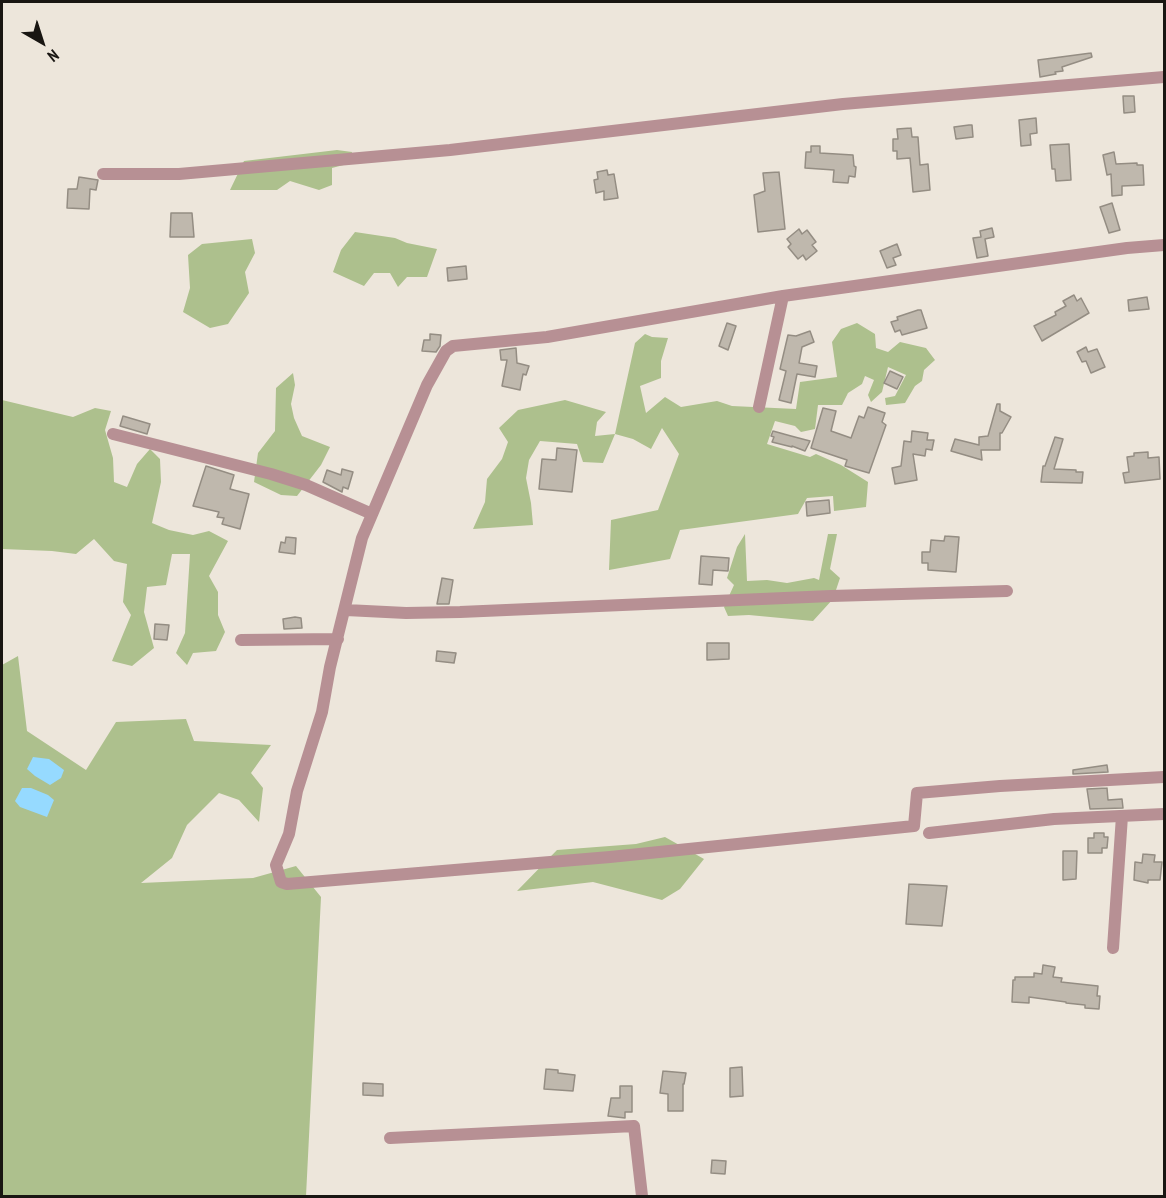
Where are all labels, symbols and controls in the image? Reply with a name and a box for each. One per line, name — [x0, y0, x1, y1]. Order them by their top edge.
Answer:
north arrow — [12, 12, 72, 72]
text: N — [44, 45, 63, 66]

